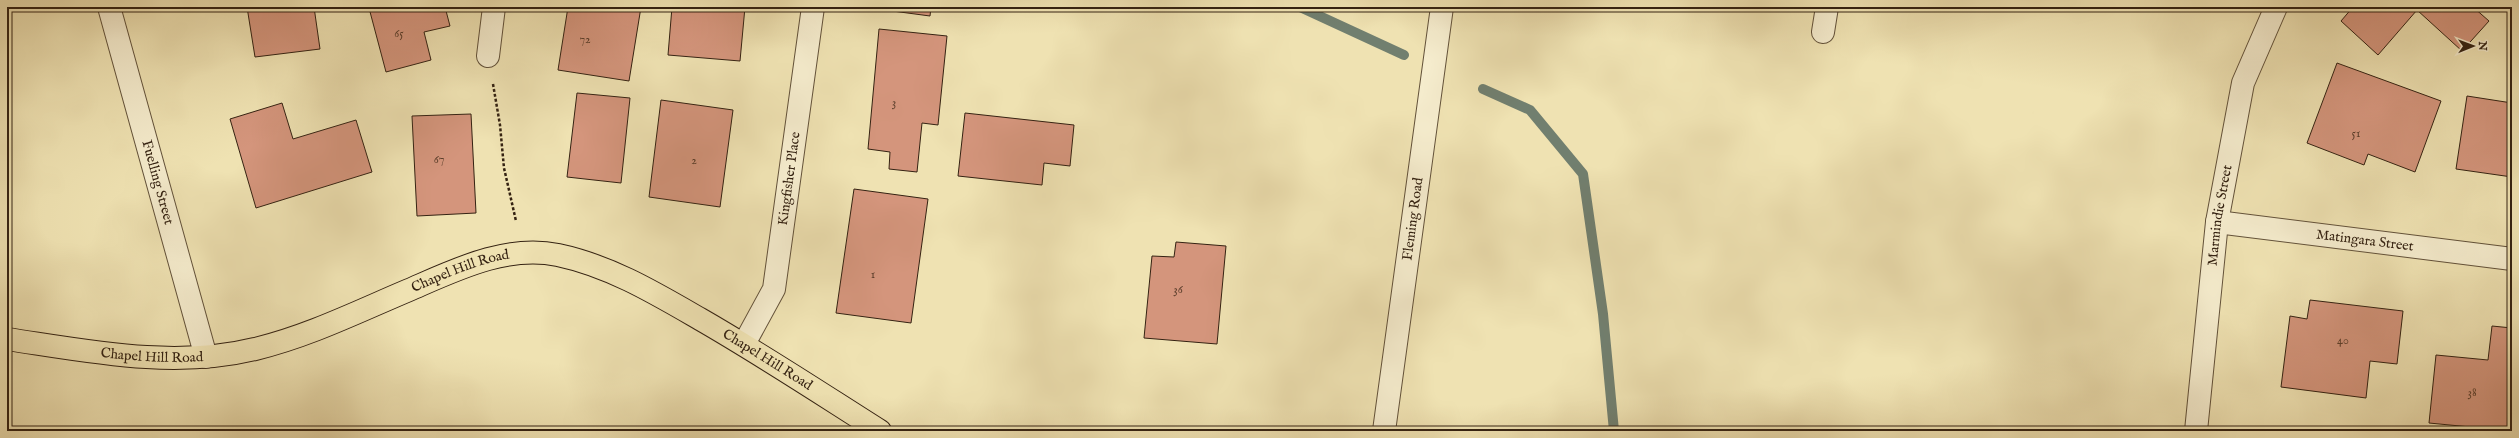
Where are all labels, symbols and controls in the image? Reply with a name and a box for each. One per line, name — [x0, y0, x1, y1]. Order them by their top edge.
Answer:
house number: 65 — [394, 26, 404, 41]
north arrow — [2453, 26, 2493, 66]
house number: 72 — [579, 32, 591, 47]
text: N — [2475, 40, 2489, 51]
house number: 3 — [892, 95, 896, 110]
house number: 51 — [2352, 126, 2360, 141]
street label: Kingfisher Place — [774, 130, 805, 227]
street label: Fuelling Street — [137, 138, 178, 227]
house number: 67 — [434, 152, 444, 167]
house number: 2 — [691, 153, 697, 168]
street label: Marmindie Street — [2204, 163, 2237, 267]
street label: Fleming Road — [1398, 176, 1428, 262]
street label: Matingara Street — [2315, 226, 2415, 256]
street label: Chapel Hill Road — [409, 245, 511, 297]
house number: 1 — [871, 267, 875, 282]
house number: 36 — [1173, 282, 1184, 297]
street label: Chapel Hill Road — [719, 325, 816, 395]
house number: 40 — [2337, 333, 2349, 348]
street label: Chapel Hill Road — [100, 344, 204, 367]
house number: 38 — [2467, 385, 2477, 400]

